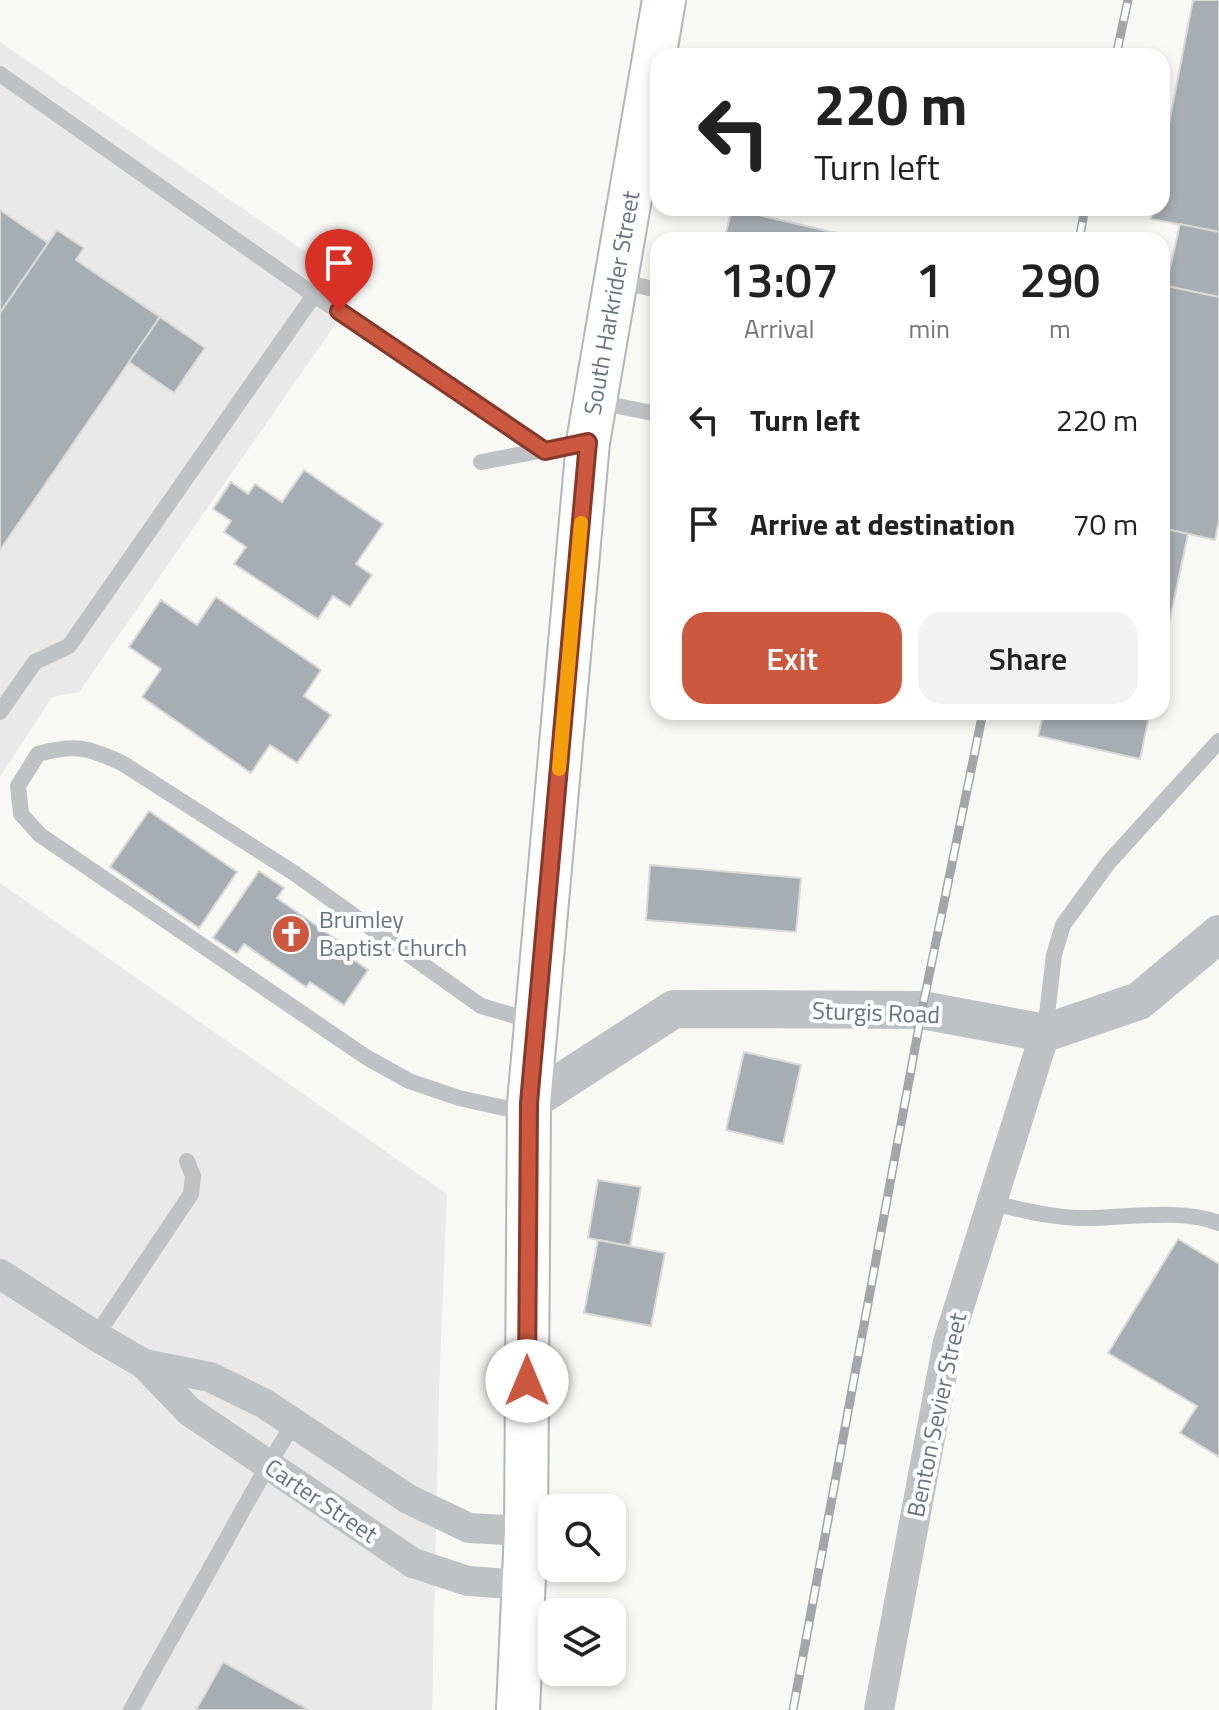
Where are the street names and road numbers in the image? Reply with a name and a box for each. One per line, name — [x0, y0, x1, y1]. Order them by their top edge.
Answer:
street label: South Harkrider Street — [574, 187, 649, 418]
street label: Sturgis Road — [811, 992, 941, 1032]
street label: Benton Sevier Street — [897, 1309, 975, 1520]
street label: Carter Street — [258, 1449, 386, 1552]

